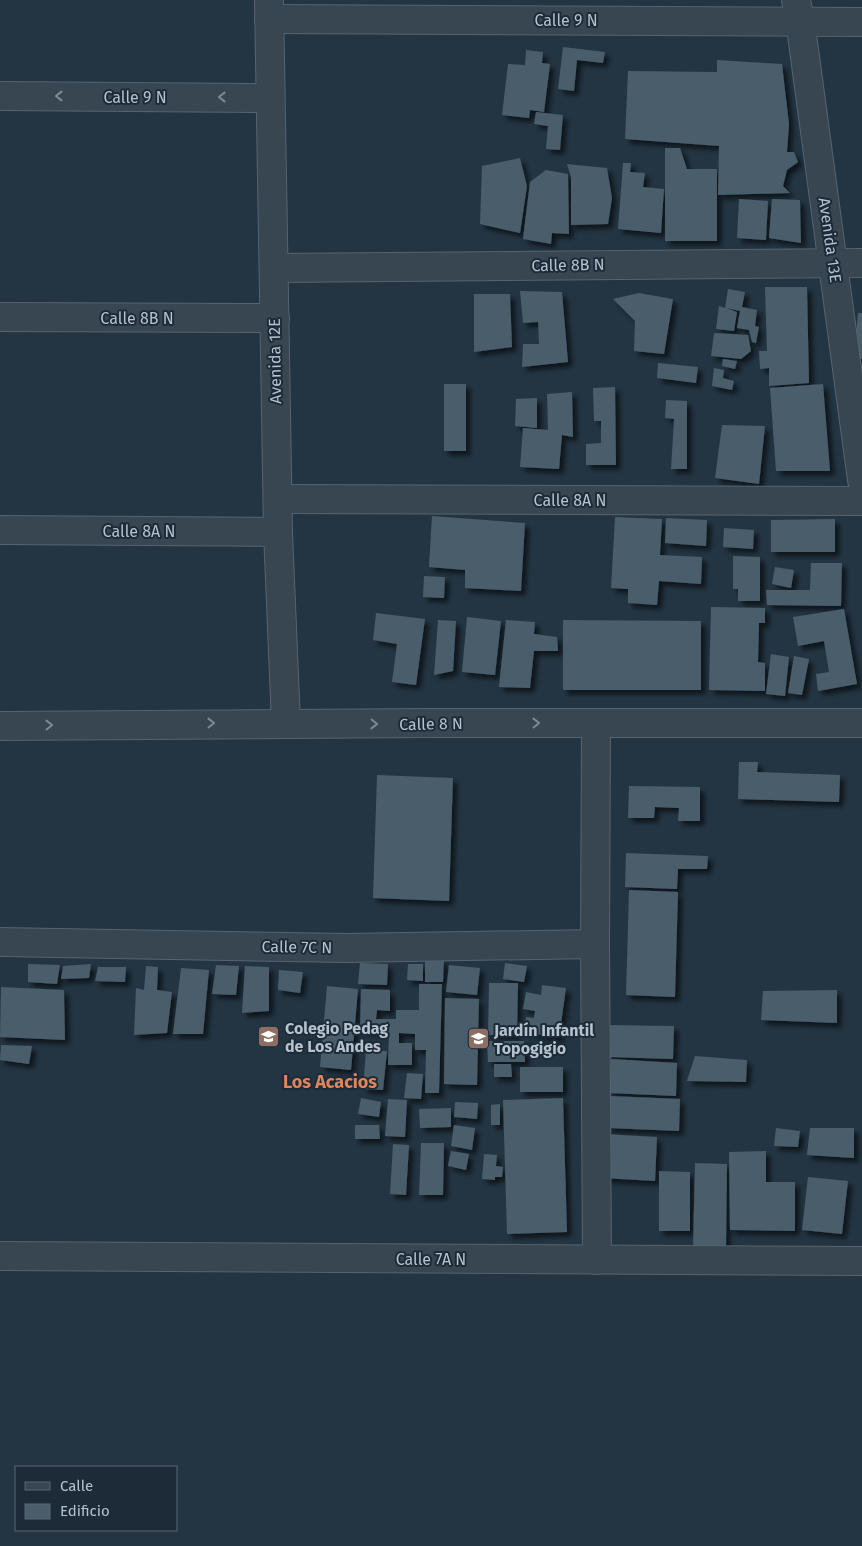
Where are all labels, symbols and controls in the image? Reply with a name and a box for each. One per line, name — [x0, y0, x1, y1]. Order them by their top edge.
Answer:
street label: Calle 9 N — [534, 11, 598, 30]
street label: Calle 9 N — [103, 88, 167, 107]
one-way arrow — [55, 91, 62, 101]
one-way arrow — [217, 92, 225, 102]
street label: Avenida 13E — [815, 196, 845, 284]
street label: Calle 8B N — [531, 255, 605, 275]
street label: Calle 8B N — [100, 309, 174, 328]
street label: Avenida 12E — [265, 318, 285, 404]
street label: Calle 8A N — [534, 491, 606, 510]
street label: Calle 8A N — [103, 522, 175, 541]
street label: Calle 8 N — [399, 714, 463, 734]
one-way arrow — [207, 718, 215, 729]
one-way arrow — [532, 718, 540, 728]
one-way arrow — [370, 719, 378, 729]
one-way arrow — [45, 720, 53, 730]
street label: Calle 7C N — [261, 937, 333, 957]
place label: Colegio Pedag de Los Andes — [285, 1019, 388, 1056]
place label: Jardín Infantil Topogigio — [493, 1021, 594, 1058]
school or university icon: Colegio Pedag de Los Andes — [257, 1025, 281, 1049]
school or university icon: Jardín Infantil Topogigio — [466, 1027, 490, 1051]
district label: Los Acacios — [283, 1071, 377, 1093]
street label: Calle 7A N — [396, 1250, 466, 1269]
legend — [15, 1466, 178, 1531]
text: Calle — [60, 1477, 93, 1495]
text: Edificio — [60, 1502, 110, 1520]

